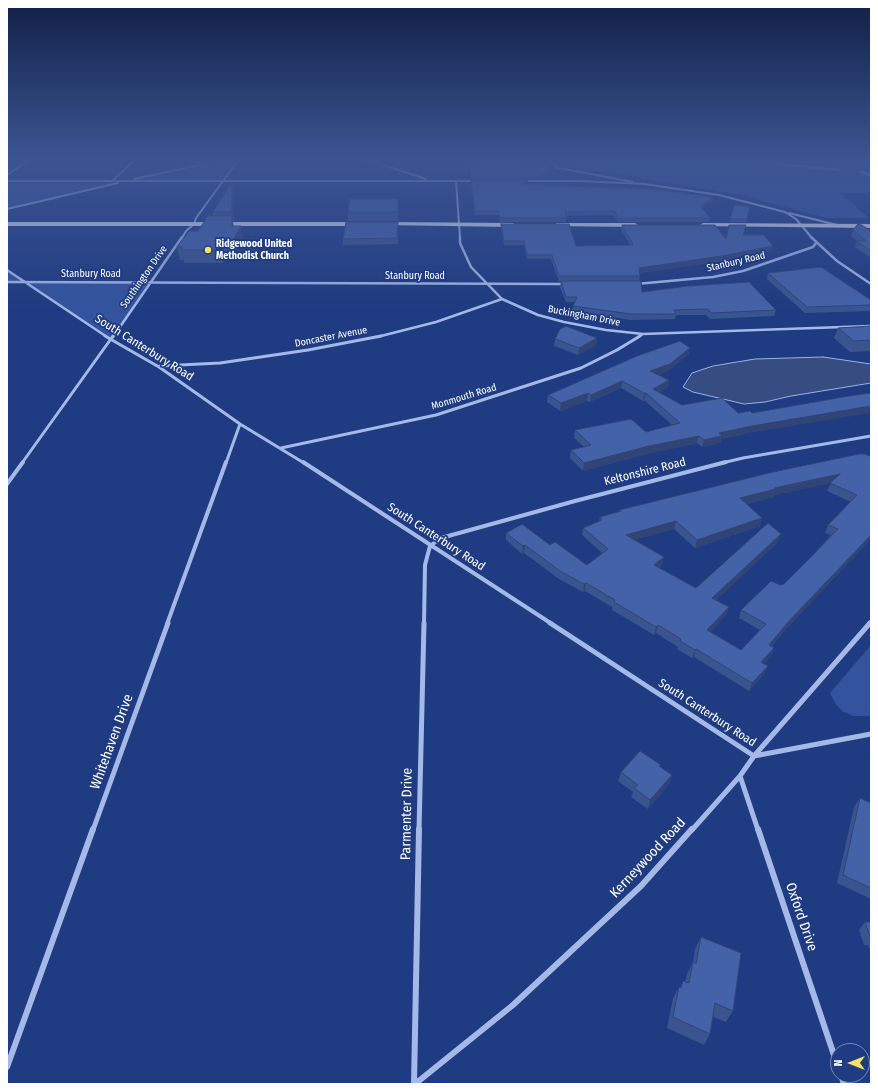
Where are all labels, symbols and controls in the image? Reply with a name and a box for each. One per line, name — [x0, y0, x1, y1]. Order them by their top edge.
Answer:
place label: Ridgewood United Methodist Church — [216, 238, 292, 262]
street label: Southington Drive — [118, 243, 170, 311]
marker: Ridgewood United Methodist Church — [203, 245, 213, 255]
street label: Stanbury Road — [705, 249, 767, 275]
street label: Stanbury Road — [61, 268, 121, 280]
street label: Stanbury Road — [385, 270, 445, 282]
street label: Buckingham Drive — [547, 303, 621, 329]
street label: South Canterbury Road — [92, 312, 196, 384]
street label: Doncaster Avenue — [294, 324, 368, 350]
street label: Monmouth Road — [430, 381, 498, 413]
street label: Keltonshire Road — [603, 455, 687, 489]
street label: South Canterbury Road — [384, 500, 488, 574]
street label: South Canterbury Road — [655, 676, 759, 750]
street label: Whitehaven Drive — [87, 692, 137, 792]
street label: Parmenter Drive — [398, 768, 416, 860]
street label: Kerneywood Road — [607, 815, 689, 901]
street label: Oxford Drive — [781, 881, 821, 953]
north arrow — [830, 1043, 870, 1083]
text: N — [832, 1060, 845, 1066]

